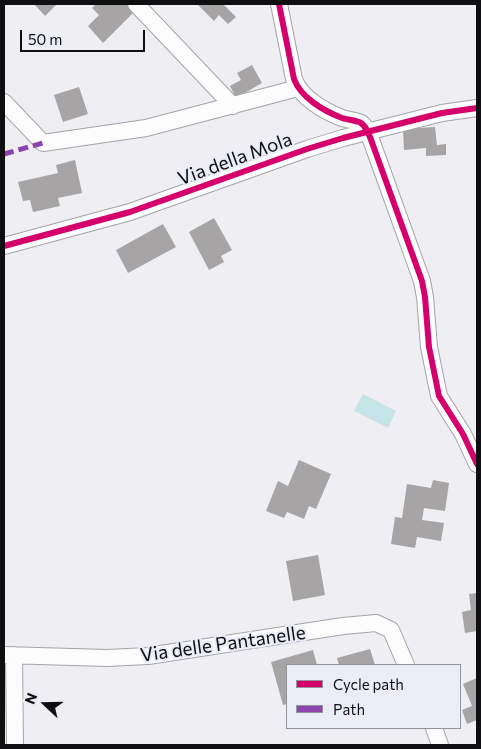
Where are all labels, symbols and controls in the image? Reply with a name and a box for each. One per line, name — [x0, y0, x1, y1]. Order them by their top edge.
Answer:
scale bar — [22, 20, 148, 52]
text: 50 m — [28, 30, 62, 48]
street label: Via della Mola — [175, 128, 295, 190]
street label: Via delle Pantanelle — [139, 621, 307, 667]
legend — [286, 664, 461, 729]
text: Cycle path — [333, 675, 404, 693]
north arrow — [20, 679, 70, 729]
text: N — [21, 690, 40, 706]
text: Path — [333, 700, 365, 718]

